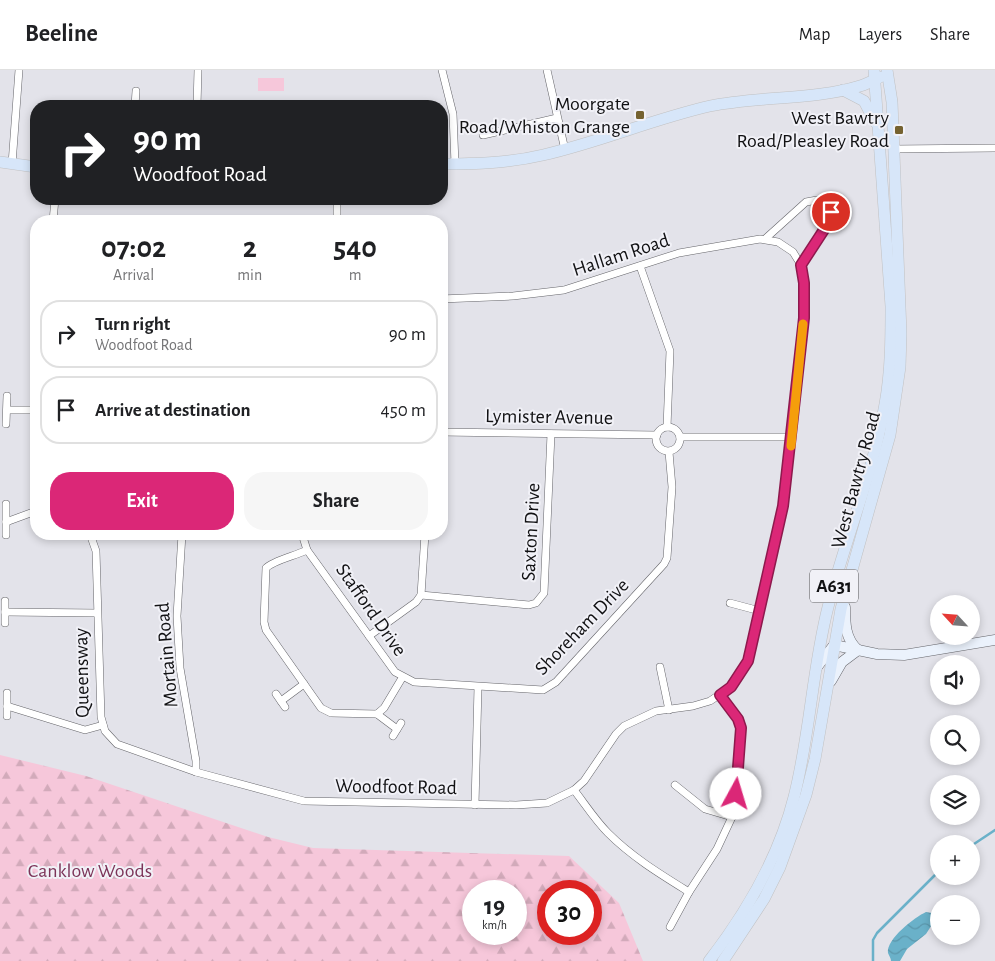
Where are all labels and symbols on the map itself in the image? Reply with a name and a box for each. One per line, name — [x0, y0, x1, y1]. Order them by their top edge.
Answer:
place label: Moorgate Road/Whiston Grange — [459, 94, 630, 137]
place label: West Bawtry Road/Pleasley Road — [737, 108, 889, 151]
marker: Moorgate Road/Whiston Grange — [634, 109, 646, 121]
marker: West Bawtry Road/Pleasley Road — [893, 124, 905, 136]
pin — [810, 191, 852, 233]
street label: Hallam Road — [570, 230, 672, 280]
street label: Lymister Avenue — [485, 406, 613, 428]
street label: West Bawtry Road — [828, 409, 884, 551]
street label: Saxton Drive — [518, 483, 544, 581]
street label: Stafford Drive — [332, 560, 410, 660]
road number: A631 — [810, 570, 858, 602]
street label: Shoreham Drive — [531, 575, 633, 679]
north arrow — [930, 595, 980, 645]
street label: Mortain Road — [152, 602, 182, 708]
street label: Queensway — [71, 627, 93, 718]
position arrow — [709, 767, 761, 819]
street label: Woodfoot Road — [335, 776, 457, 798]
park label: Canklow Woods — [28, 861, 152, 881]
speed limit sign: 30 — [537, 880, 602, 945]

